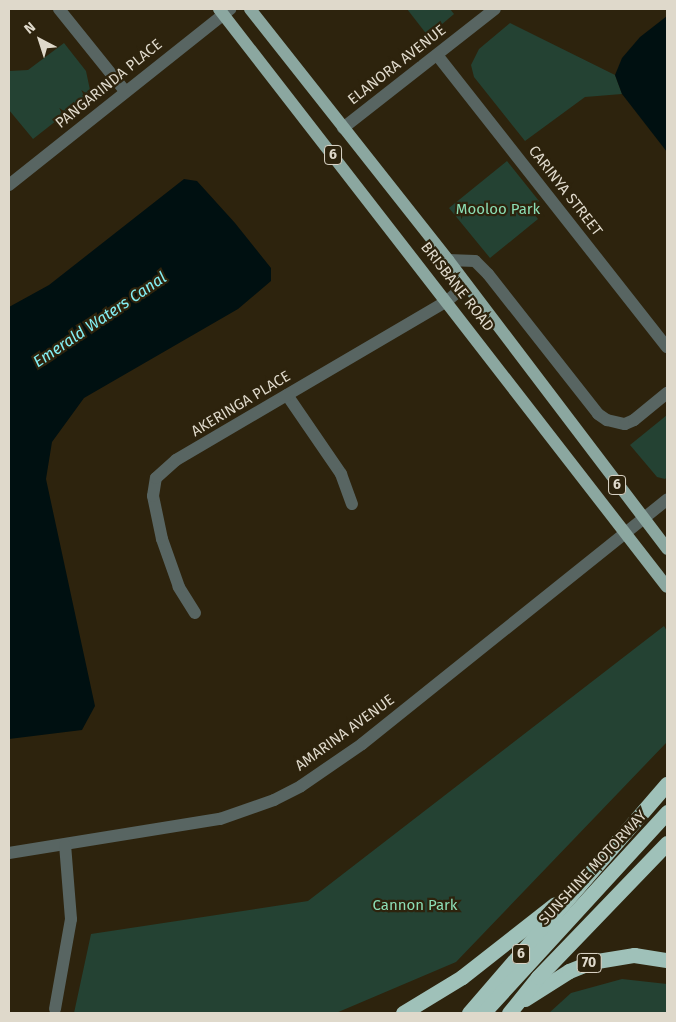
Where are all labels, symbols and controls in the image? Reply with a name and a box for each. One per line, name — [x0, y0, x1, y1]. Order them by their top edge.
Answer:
north arrow — [15, 15, 65, 65]
text: N — [21, 19, 39, 38]
street label: ELANORA AVENUE — [344, 21, 450, 109]
street label: PANGARINDA PLACE — [52, 36, 166, 132]
street label: CARINYA STREET — [524, 142, 606, 240]
road number: 6 — [323, 144, 343, 166]
park label: Mooloo Park — [456, 201, 540, 219]
street label: BRISBANE ROAD — [417, 239, 497, 335]
water label: Emerald Waters Canal — [30, 268, 170, 372]
street label: AKERINGA PLACE — [188, 367, 294, 441]
road number: 6 — [607, 474, 627, 496]
street label: AMARINA AVENUE — [292, 691, 398, 775]
street label: SUNSHINE MOTORWAY — [535, 807, 651, 929]
park label: Cannon Park — [372, 897, 458, 915]
road number: 6 — [511, 942, 531, 966]
road number: 70 — [576, 951, 602, 974]

